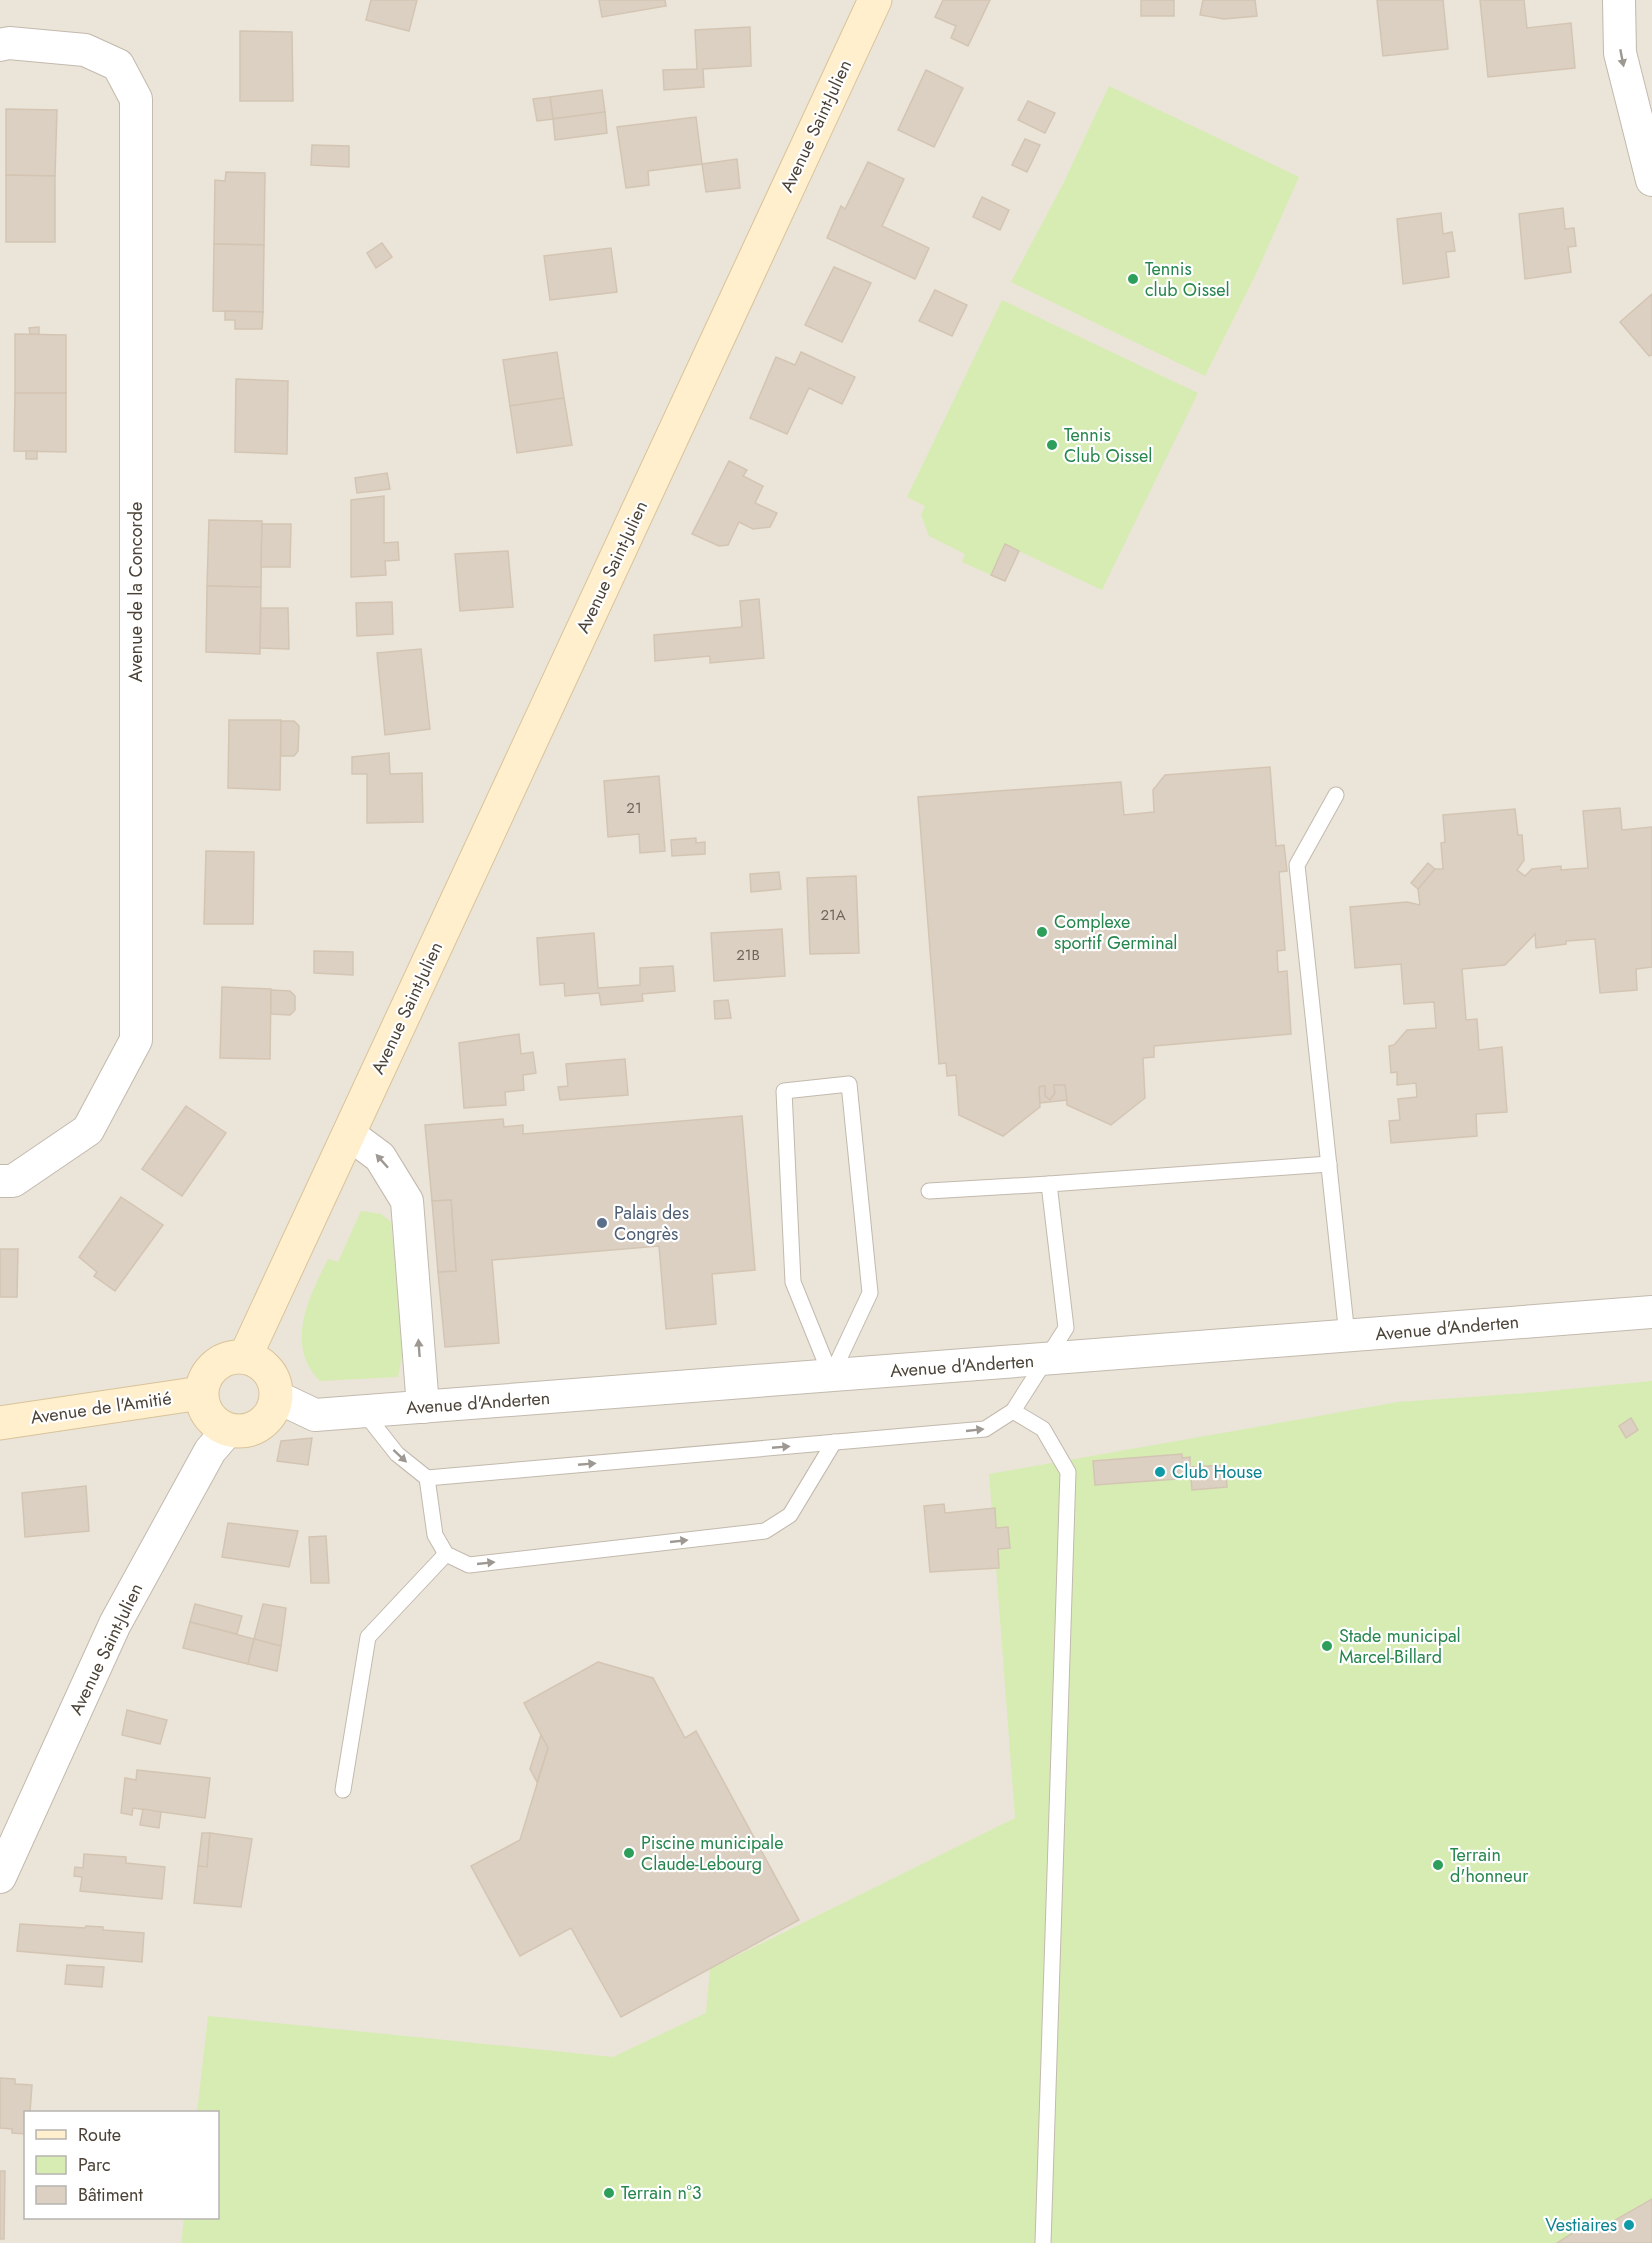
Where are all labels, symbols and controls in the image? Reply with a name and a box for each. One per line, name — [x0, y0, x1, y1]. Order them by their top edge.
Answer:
one-way arrow — [1618, 49, 1627, 68]
street label: Avenue Saint-Julien — [774, 55, 858, 197]
place label: Tennis club Oissel — [1145, 256, 1230, 303]
marker: Tennis club Oissel — [1126, 272, 1140, 286]
place label: Tennis Club Oissel — [1064, 422, 1152, 469]
marker: Tennis Club Oissel — [1045, 438, 1059, 452]
street label: Avenue Saint-Julien — [570, 496, 654, 638]
street label: Avenue de la Concorde — [123, 502, 149, 682]
house number: 21 — [626, 797, 642, 819]
house number: 21A — [820, 904, 846, 926]
place label: Complexe sportif Germinal — [1054, 909, 1177, 956]
marker: Complexe sportif Germinal — [1035, 925, 1049, 939]
street label: Avenue Saint-Julien — [365, 937, 449, 1079]
house number: 21B — [736, 944, 760, 966]
one-way arrow — [376, 1154, 389, 1169]
place label: Palais des Congrès — [614, 1200, 689, 1247]
marker: Palais des Congrès — [595, 1216, 609, 1230]
street label: Avenue d'Anderten — [1374, 1309, 1520, 1347]
one-way arrow — [414, 1339, 423, 1358]
street label: Avenue d'Anderten — [889, 1348, 1035, 1384]
street label: Avenue de l'Amitié — [29, 1385, 173, 1431]
street label: Avenue d'Anderten — [405, 1385, 551, 1421]
one-way arrow — [966, 1425, 985, 1435]
one-way arrow — [772, 1442, 791, 1452]
one-way arrow — [393, 1449, 408, 1463]
one-way arrow — [577, 1459, 596, 1469]
place label: Club House — [1172, 1459, 1262, 1485]
marker: Club House — [1153, 1465, 1167, 1479]
one-way arrow — [670, 1536, 689, 1546]
one-way arrow — [476, 1558, 495, 1568]
street label: Avenue Saint-Julien — [63, 1579, 149, 1719]
place label: Stade municipal Marcel-Billard — [1339, 1623, 1461, 1670]
marker: Stade municipal Marcel-Billard — [1320, 1639, 1334, 1653]
place label: Piscine municipale Claude-Lebourg — [641, 1830, 783, 1877]
place label: Terrain d'honneur — [1450, 1842, 1529, 1889]
marker: Piscine municipale Claude-Lebourg — [622, 1846, 636, 1860]
marker: Terrain d'honneur — [1431, 1858, 1445, 1872]
legend — [24, 2111, 219, 2219]
text: Route — [78, 2122, 121, 2148]
text: Parc — [78, 2152, 111, 2178]
place label: Terrain n°3 — [621, 2180, 702, 2206]
text: Bâtiment — [78, 2182, 144, 2208]
marker: Terrain n°3 — [602, 2186, 616, 2200]
place label: Vestiaires — [1545, 2212, 1617, 2238]
marker: Vestiaires — [1622, 2218, 1636, 2232]

